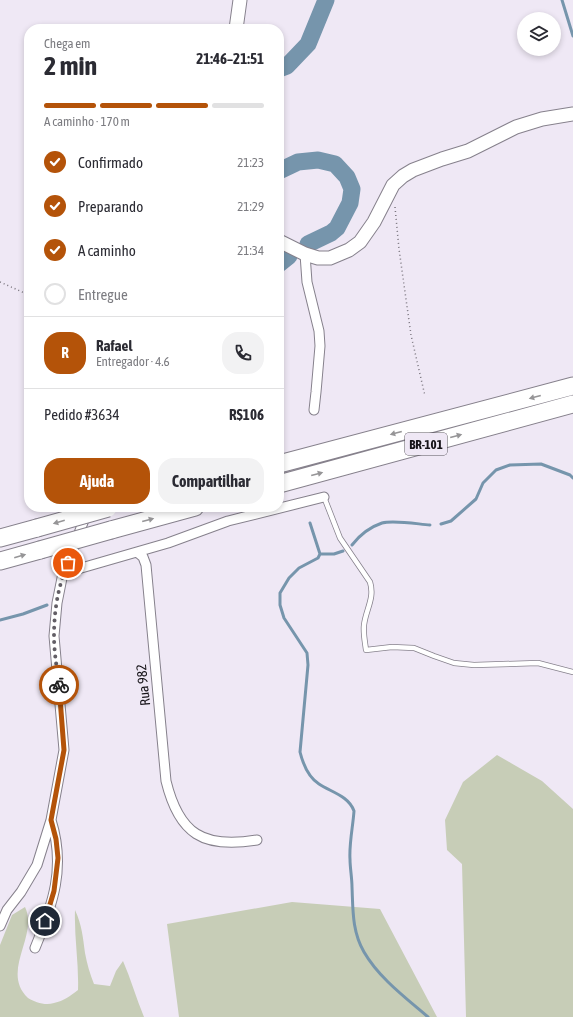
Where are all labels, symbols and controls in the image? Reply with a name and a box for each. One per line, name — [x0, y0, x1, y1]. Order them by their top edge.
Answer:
map controls — [517, 12, 561, 56]
button: layers — [517, 12, 561, 56]
text: Chega em — [44, 36, 90, 51]
text: 21:46–21:51 — [196, 50, 264, 67]
text: 2 min — [44, 51, 97, 81]
text: A caminho · 170 m — [44, 114, 130, 129]
icon: check — [44, 151, 66, 173]
text: Confirmado — [78, 154, 143, 171]
text: 21:23 — [237, 155, 264, 170]
icon: check — [44, 195, 66, 217]
text: Preparando — [78, 198, 143, 215]
text: 21:29 — [237, 199, 264, 214]
icon: check — [44, 239, 66, 261]
text: A caminho — [78, 242, 136, 259]
text: 21:34 — [237, 243, 264, 258]
text: Entregue — [78, 286, 128, 303]
button: phone — [222, 332, 264, 374]
text: Rafael — [96, 337, 132, 354]
text: R — [61, 344, 69, 361]
text: Entregador · 4.6 — [96, 354, 170, 369]
one-way arrow — [529, 394, 542, 400]
text: Pedido #3634 — [44, 406, 120, 423]
text: R$106 — [229, 406, 264, 423]
one-way arrow — [390, 431, 402, 437]
road number: BR-101 — [405, 433, 447, 455]
one-way arrow — [450, 433, 462, 439]
button: Ajuda — [44, 458, 150, 504]
button: Compartilhar — [158, 458, 264, 504]
one-way arrow — [311, 471, 323, 477]
one-way arrow — [142, 516, 155, 522]
one-way arrow — [53, 519, 65, 525]
pin — [51, 546, 85, 580]
one-way arrow — [14, 552, 26, 558]
icon: bag — [57, 552, 79, 574]
street label: Rua 982 — [133, 663, 153, 707]
courier — [39, 665, 79, 705]
icon: bike — [48, 674, 70, 696]
pin — [28, 904, 62, 938]
icon: home — [34, 910, 56, 932]

